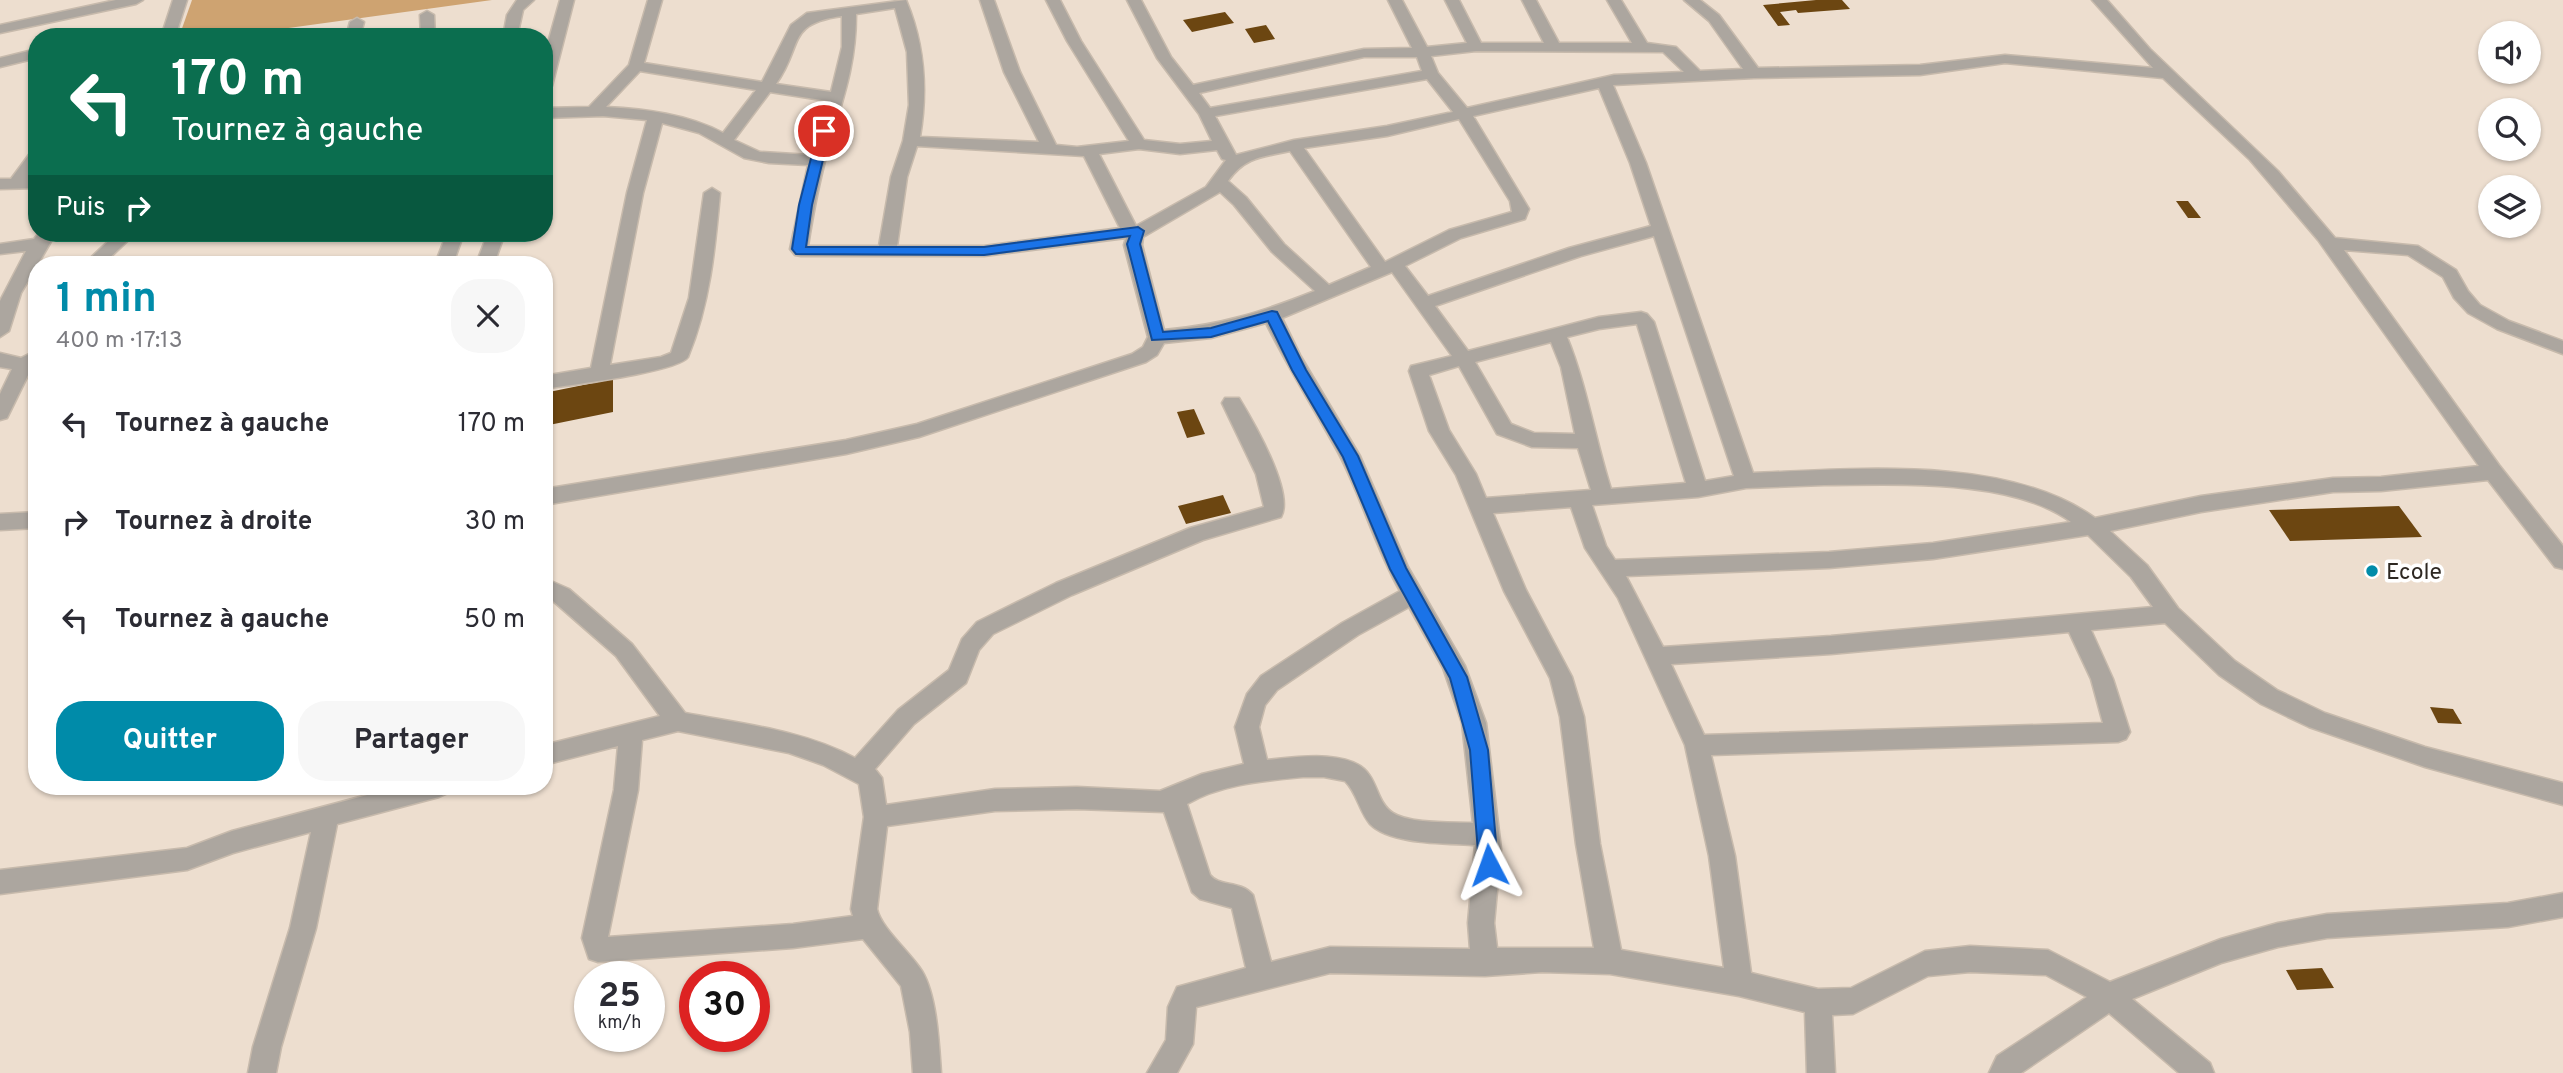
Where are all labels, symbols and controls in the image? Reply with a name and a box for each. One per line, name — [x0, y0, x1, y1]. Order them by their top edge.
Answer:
map controls — [2478, 21, 2541, 238]
button: sound — [2478, 21, 2541, 84]
text: 170 m — [171, 51, 304, 113]
icon: left — [56, 56, 147, 147]
button: search — [2478, 98, 2541, 161]
pin — [794, 101, 854, 161]
text: Tournez à gauche — [171, 112, 423, 152]
icon: arrive — [805, 112, 843, 150]
button: layers — [2478, 175, 2541, 238]
icon: right — [119, 189, 157, 227]
text: Puis — [56, 192, 105, 225]
text: 1 min — [56, 274, 157, 327]
button: close — [451, 279, 525, 353]
text: 400 m · 17:13 — [56, 327, 183, 356]
icon: left — [56, 405, 94, 443]
text: Tournez à gauche — [115, 408, 329, 441]
text: 170 m — [458, 408, 525, 441]
icon: right — [56, 503, 94, 541]
text: Tournez à droite — [115, 506, 312, 539]
text: 30 m — [465, 506, 525, 539]
place label: Ecole — [2386, 559, 2442, 588]
marker: Ecole — [2364, 563, 2380, 579]
icon: left — [56, 601, 94, 639]
text: Tournez à gauche — [115, 604, 329, 637]
text: 50 m — [464, 604, 525, 637]
button: Quitter — [56, 701, 284, 781]
button: Partager — [298, 701, 525, 781]
position arrow — [1452, 828, 1526, 902]
speed limit sign: 30 — [679, 961, 770, 1052]
text: 25 — [598, 975, 641, 1019]
text: km/h — [598, 1012, 641, 1035]

